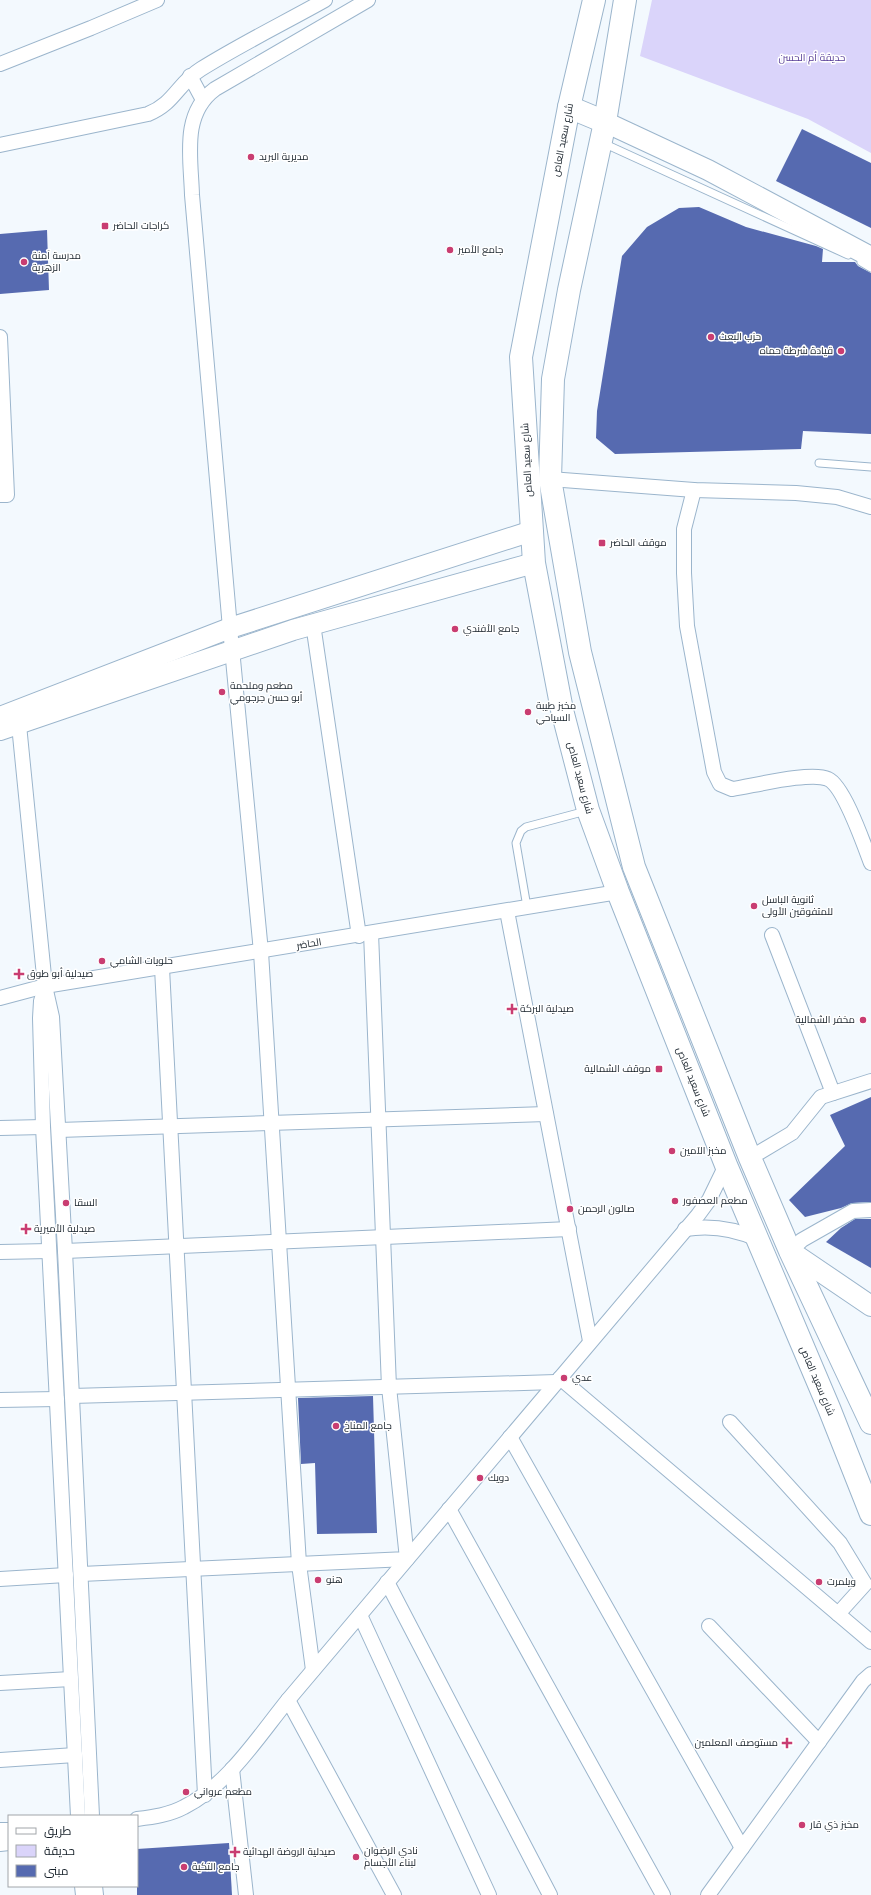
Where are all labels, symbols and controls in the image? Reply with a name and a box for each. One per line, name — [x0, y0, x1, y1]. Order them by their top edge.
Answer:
park label: حديقة أم الحسن — [779, 51, 845, 65]
street label: شارع سعيد العاص — [550, 102, 576, 178]
place label: مديرية البريد — [259, 151, 309, 163]
marker: مديرية البريد — [246, 152, 256, 162]
place label: كراجات الحاضر — [112, 220, 169, 232]
marker: كراجات الحاضر — [100, 221, 110, 231]
place label: جامع الأمير — [457, 244, 503, 256]
marker: جامع الأمير — [445, 245, 455, 255]
place label: مدرسة آمنة الزهرية — [32, 250, 81, 274]
marker: مدرسة آمنة الزهرية — [19, 257, 29, 267]
place label: حزب البعث — [719, 331, 761, 343]
marker: حزب البعث — [706, 332, 716, 342]
place label: قيادة شرطة حماه — [760, 345, 833, 357]
marker: قيادة شرطة حماه — [836, 346, 846, 356]
street label: شارع سعيد العاص — [519, 423, 535, 497]
place label: موقف الحاضر — [609, 537, 667, 549]
marker: موقف الحاضر — [597, 538, 607, 548]
place label: جامع الأفندي — [463, 623, 519, 636]
marker: جامع الأفندي — [450, 624, 460, 634]
place label: مطعم وملحمة أبو حسن جرجومي — [230, 680, 303, 705]
marker: مطعم وملحمة أبو حسن جرجومي — [217, 687, 227, 697]
place label: مخبز طيبة السياحي — [536, 700, 576, 725]
marker: مخبز طيبة السياحي — [523, 707, 533, 717]
street label: شارع سعيد العاص — [565, 741, 595, 815]
place label: ثانوية الباسل للمتفوقين الأولى — [762, 894, 833, 918]
marker: ثانوية الباسل للمتفوقين الأولى — [749, 901, 759, 911]
street label: الحاضر — [295, 936, 322, 952]
place label: حلويات الشامي — [110, 955, 173, 968]
marker: حلويات الشامي — [97, 956, 107, 966]
place label: صيدلية أبو طوق — [27, 967, 93, 980]
marker: صيدلية أبو طوق — [14, 969, 24, 979]
place label: صيدلية البركة — [520, 1003, 574, 1015]
marker: صيدلية البركة — [507, 1004, 517, 1014]
place label: مخفر الشمالية — [795, 1014, 855, 1026]
marker: مخفر الشمالية — [858, 1015, 868, 1025]
street label: شارع سعيد العاص — [674, 1045, 712, 1119]
place label: موقف الشمالية — [584, 1063, 651, 1075]
marker: موقف الشمالية — [654, 1064, 664, 1074]
place label: مخبز الآمين — [680, 1145, 726, 1157]
marker: مخبز الآمين — [667, 1146, 677, 1156]
place label: مطعم العصفور — [682, 1195, 748, 1208]
marker: مطعم العصفور — [670, 1196, 680, 1206]
place label: السقا — [74, 1197, 97, 1209]
marker: السقا — [61, 1198, 71, 1208]
place label: صالون الرحمن — [578, 1203, 635, 1215]
marker: صالون الرحمن — [565, 1204, 575, 1214]
place label: صيدلية الأميرية — [34, 1223, 95, 1235]
marker: صيدلية الأميرية — [21, 1224, 31, 1234]
street label: شارع سعيد العاص — [797, 1345, 837, 1417]
place label: عدي — [572, 1372, 592, 1385]
marker: عدي — [559, 1373, 569, 1383]
place label: جامع المناخ — [344, 1420, 392, 1432]
marker: جامع المناخ — [331, 1421, 341, 1431]
place label: دويك — [488, 1472, 509, 1484]
marker: دويك — [475, 1473, 485, 1483]
place label: هنو — [326, 1574, 343, 1586]
marker: هنو — [313, 1575, 323, 1585]
place label: ويلمرت — [827, 1576, 856, 1588]
marker: ويلمرت — [814, 1577, 824, 1587]
place label: مستوصف المعلمين — [695, 1737, 778, 1749]
marker: مستوصف المعلمين — [781, 1737, 793, 1749]
place label: مطعم عرواني — [194, 1786, 252, 1799]
marker: مطعم عرواني — [181, 1787, 191, 1797]
legend — [8, 1815, 138, 1887]
place label: مخبز ذي قار — [809, 1819, 859, 1832]
marker: مخبز ذي قار — [797, 1820, 807, 1830]
text: طريق — [44, 1824, 72, 1838]
text: حديقة — [44, 1844, 75, 1858]
place label: نادي الرضوان لبناء الأجسام — [364, 1845, 418, 1870]
place label: صيدلية الروضة الهدائية — [243, 1846, 336, 1858]
marker: صيدلية الروضة الهدائية — [230, 1847, 240, 1857]
marker: نادي الرضوان لبناء الأجسام — [351, 1852, 361, 1862]
place label: جامع التكية — [192, 1861, 240, 1873]
marker: جامع التكية — [179, 1862, 189, 1872]
text: مبنى — [44, 1864, 69, 1878]

